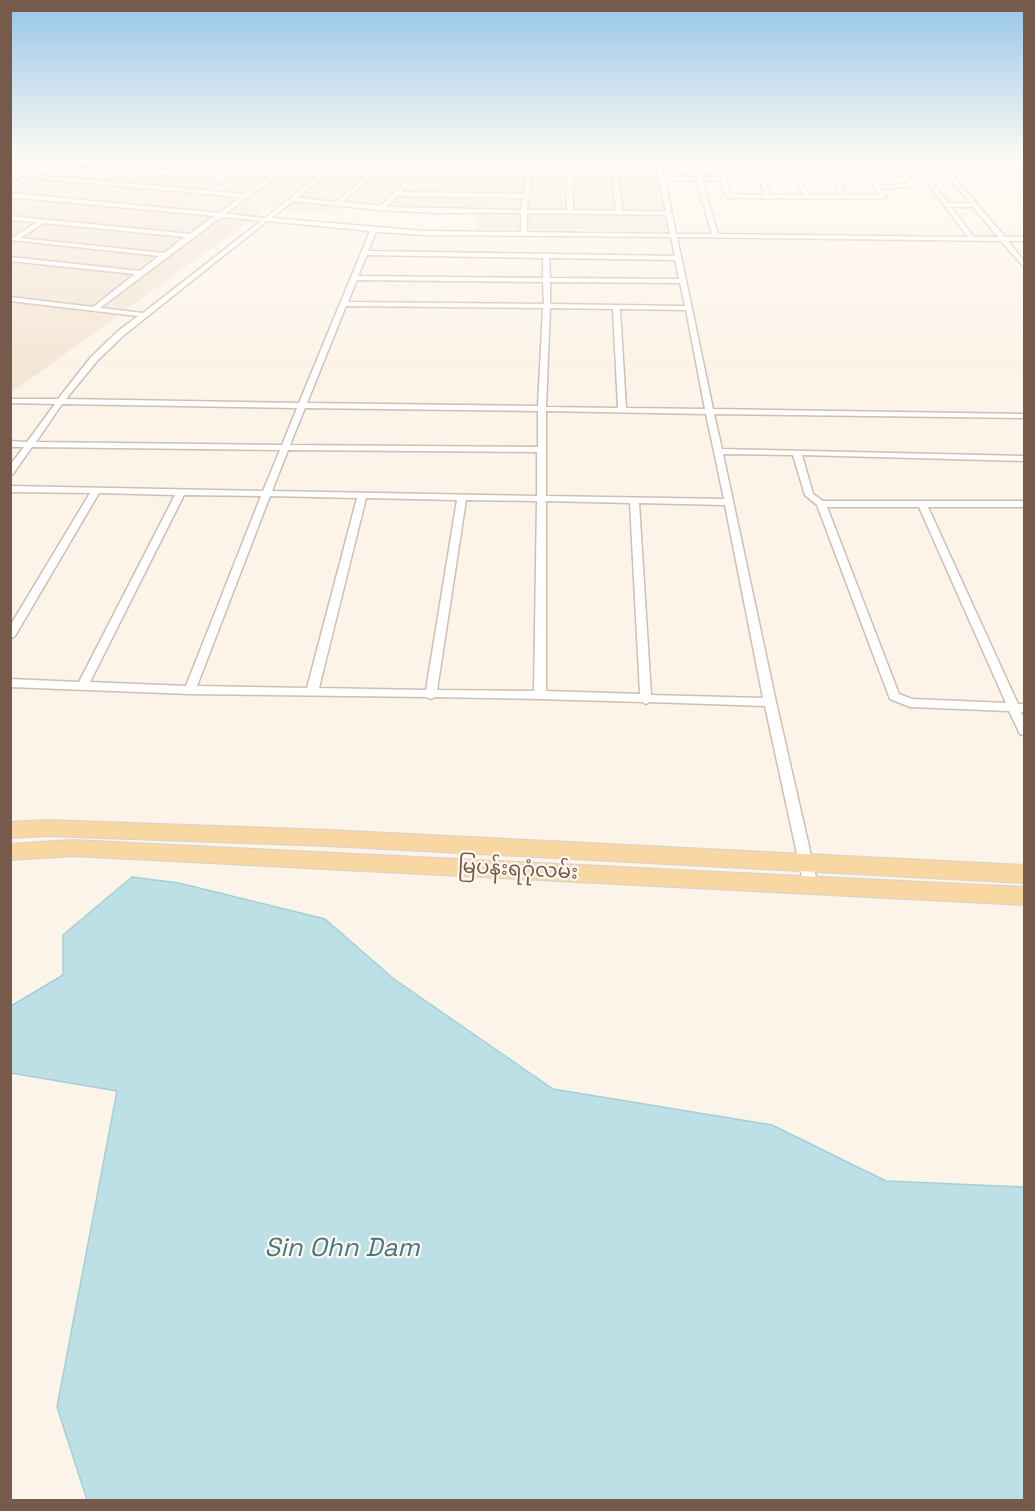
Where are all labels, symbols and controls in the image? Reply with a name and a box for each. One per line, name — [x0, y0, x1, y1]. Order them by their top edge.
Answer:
street label: မြပန်းရဂုံလမ်း — [457, 855, 579, 885]
water label: Sin Ohn Dam — [264, 1233, 420, 1265]

